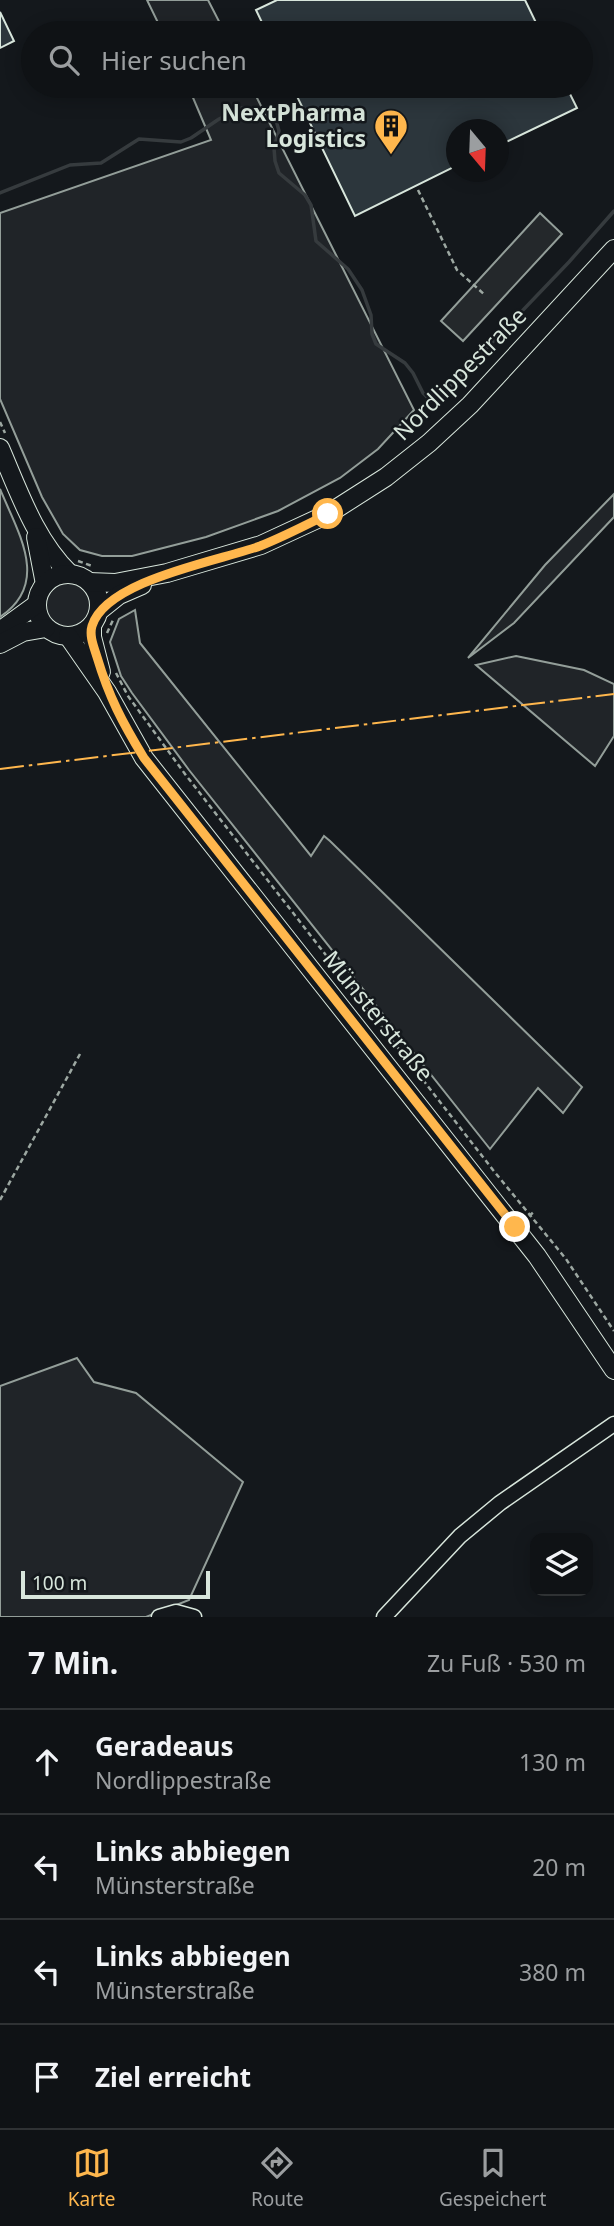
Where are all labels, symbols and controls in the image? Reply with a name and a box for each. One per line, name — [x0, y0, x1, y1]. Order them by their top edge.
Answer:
search box — [21, 21, 593, 98]
icon: search — [45, 41, 83, 79]
text: Hier suchen — [101, 42, 247, 78]
place label: NextPharma Logistics — [221, 96, 366, 154]
building icon: NextPharma Logistics — [372, 107, 410, 156]
north arrow — [446, 119, 509, 182]
street label: Nordlippestraße — [386, 300, 533, 447]
route start — [312, 498, 343, 529]
street label: Münsterstraße — [316, 943, 442, 1088]
route end — [499, 1211, 530, 1242]
map controls — [530, 1533, 593, 1596]
button: layers — [530, 1533, 593, 1596]
scale bar — [21, 1568, 210, 1600]
text: 100 m — [32, 1570, 87, 1596]
text: 7 Min. — [28, 1642, 118, 1683]
text: Zu Fuß · 530 m — [427, 1647, 586, 1679]
text: Geradeaus — [95, 1728, 234, 1764]
icon: ahead — [28, 1743, 66, 1781]
text: 130 m — [519, 1746, 586, 1778]
text: Nordlippestraße — [95, 1764, 271, 1796]
text: Links abbiegen — [95, 1833, 291, 1869]
icon: left — [28, 1848, 66, 1886]
text: 20 m — [532, 1851, 586, 1883]
text: Münsterstraße — [95, 1869, 255, 1901]
text: Links abbiegen — [95, 1938, 291, 1974]
icon: left — [28, 1953, 66, 1991]
text: 380 m — [519, 1956, 586, 1988]
text: Münsterstraße — [95, 1974, 255, 2006]
icon: arrive — [28, 2058, 66, 2096]
text: Ziel erreicht — [95, 2059, 251, 2095]
tab: Karte — [68, 2144, 116, 2212]
tab: Route — [251, 2144, 304, 2212]
tab: Gespeichert — [439, 2144, 546, 2212]

